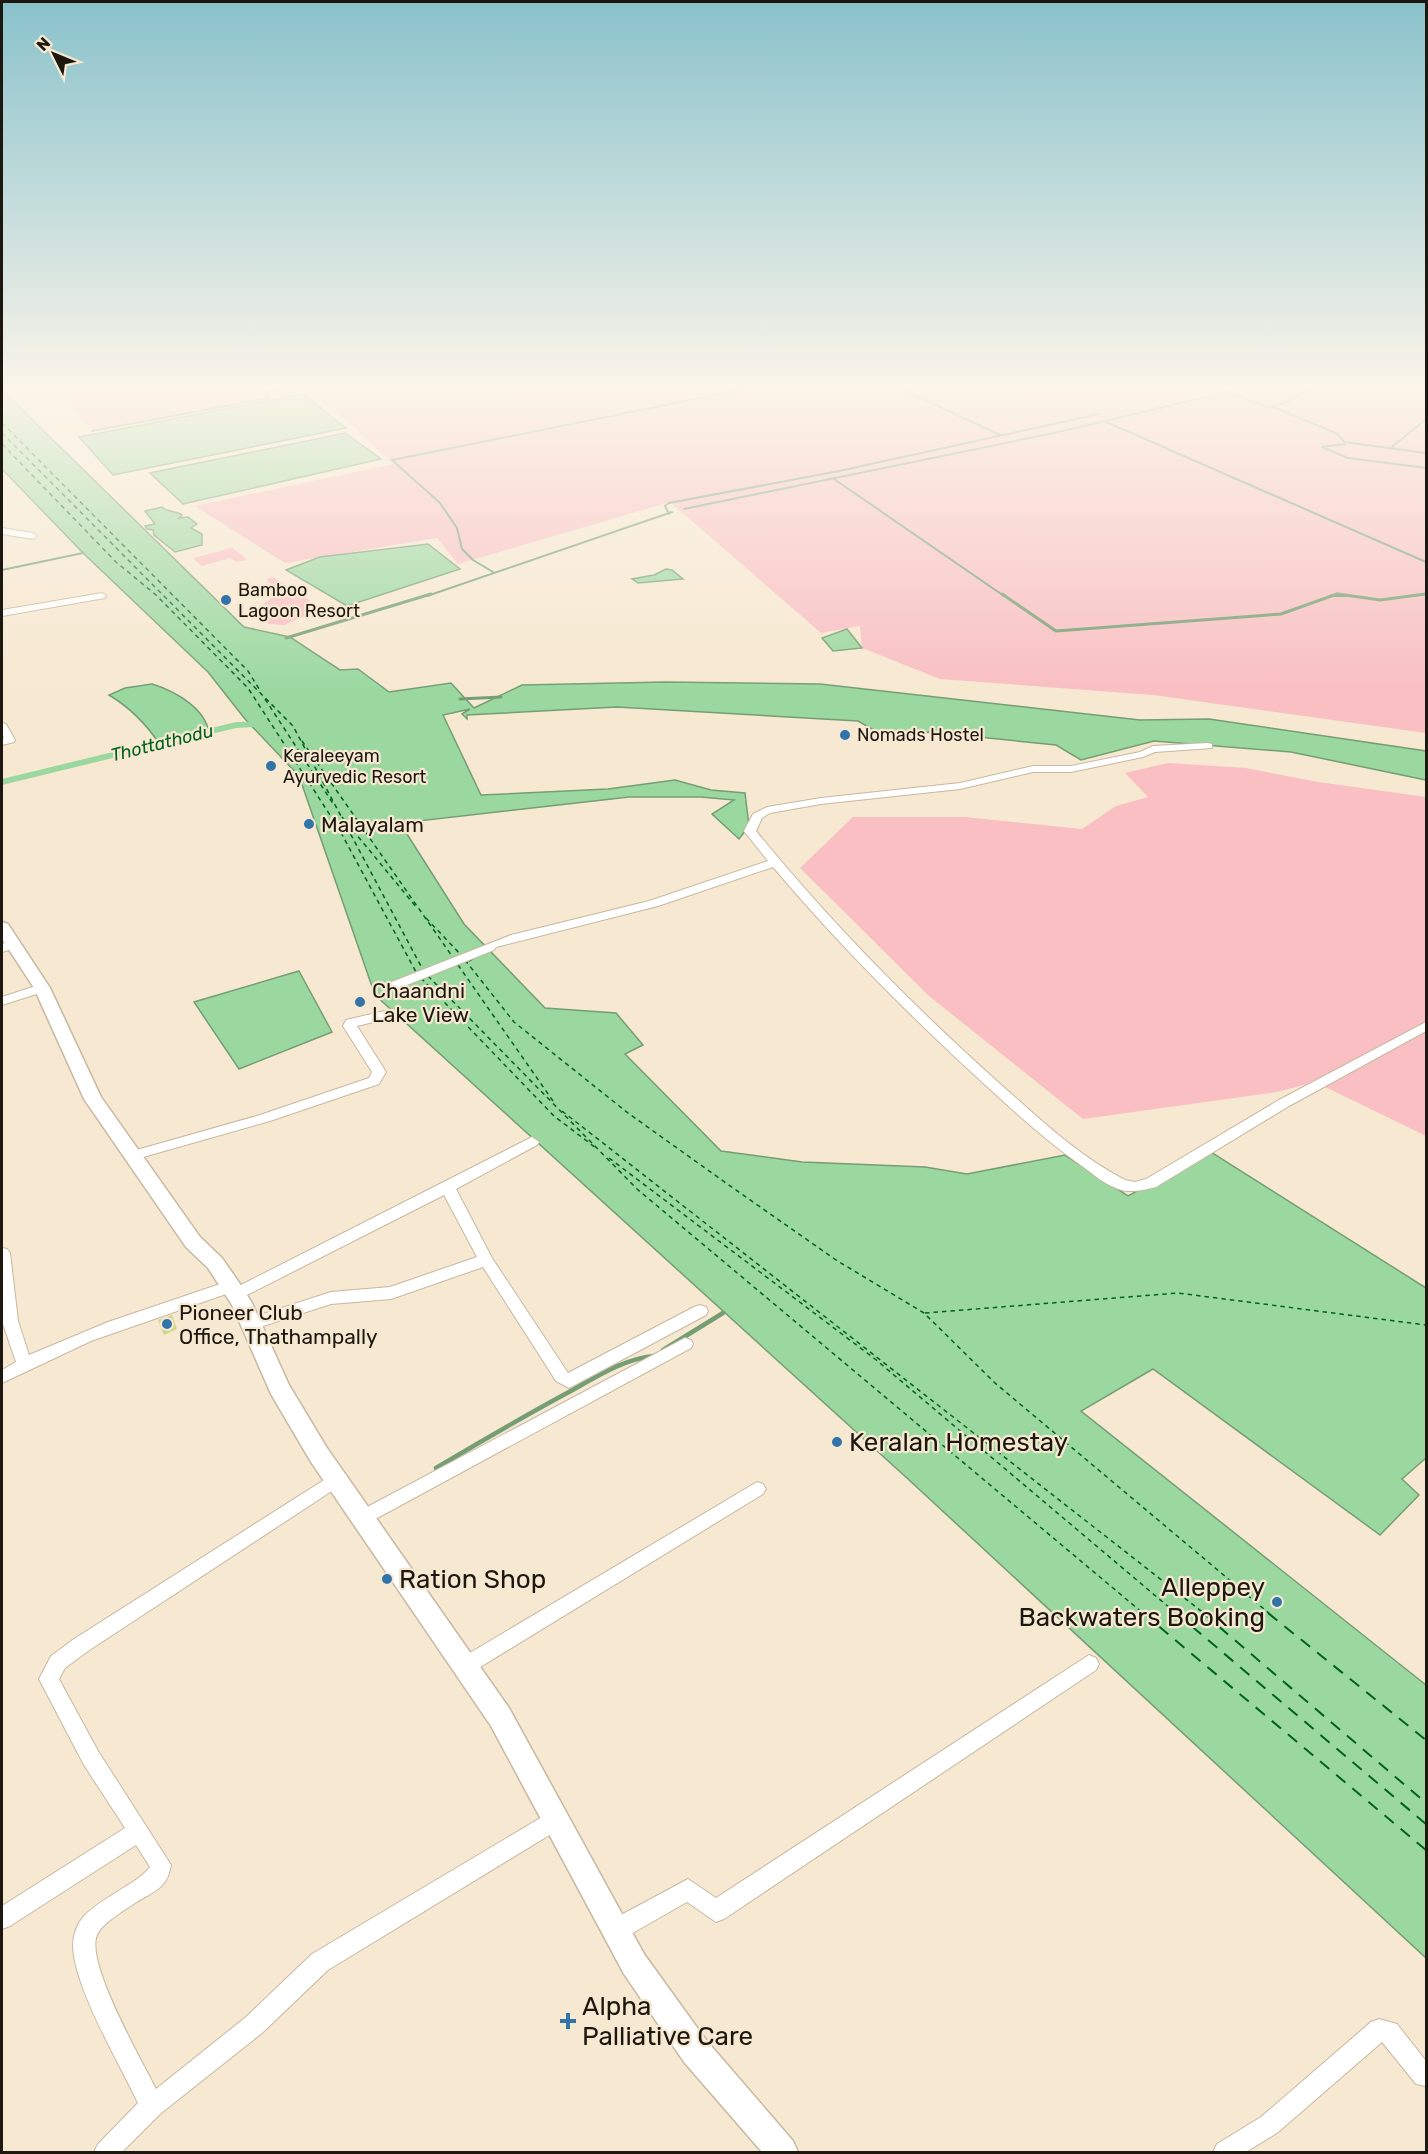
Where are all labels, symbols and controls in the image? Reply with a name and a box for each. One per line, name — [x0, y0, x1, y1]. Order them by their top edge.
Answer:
north arrow — [24, 24, 84, 84]
text: N — [33, 33, 54, 55]
place label: Bamboo Lagoon Resort — [238, 579, 360, 622]
marker: Bamboo Lagoon Resort — [219, 593, 233, 607]
water label: Thottathodu — [108, 720, 216, 766]
place label: Nomads Hostel — [857, 724, 984, 746]
marker: Nomads Hostel — [838, 728, 852, 742]
place label: Keraleeyam Ayurvedic Resort — [283, 745, 426, 788]
marker: Keraleeyam Ayurvedic Resort — [264, 759, 278, 773]
place label: Malayalam — [321, 812, 424, 837]
marker: Malayalam — [302, 817, 316, 831]
place label: Chaandni Lake View — [372, 978, 469, 1027]
marker: Chaandni Lake View — [353, 995, 367, 1009]
place label: Pioneer Club Office, Thathampally — [179, 1300, 378, 1349]
marker: Pioneer Club Office, Thathampally — [160, 1317, 174, 1331]
place label: Keralan Homestay — [849, 1427, 1068, 1458]
marker: Keralan Homestay — [830, 1435, 844, 1449]
place label: Ration Shop — [399, 1564, 546, 1595]
marker: Ration Shop — [380, 1572, 394, 1586]
place label: Alleppey Backwaters Booking — [1018, 1572, 1265, 1633]
marker: Alleppey Backwaters Booking — [1270, 1595, 1284, 1609]
place label: Alpha Palliative Care — [582, 1991, 753, 2052]
marker: Alpha Palliative Care — [559, 2012, 577, 2030]

